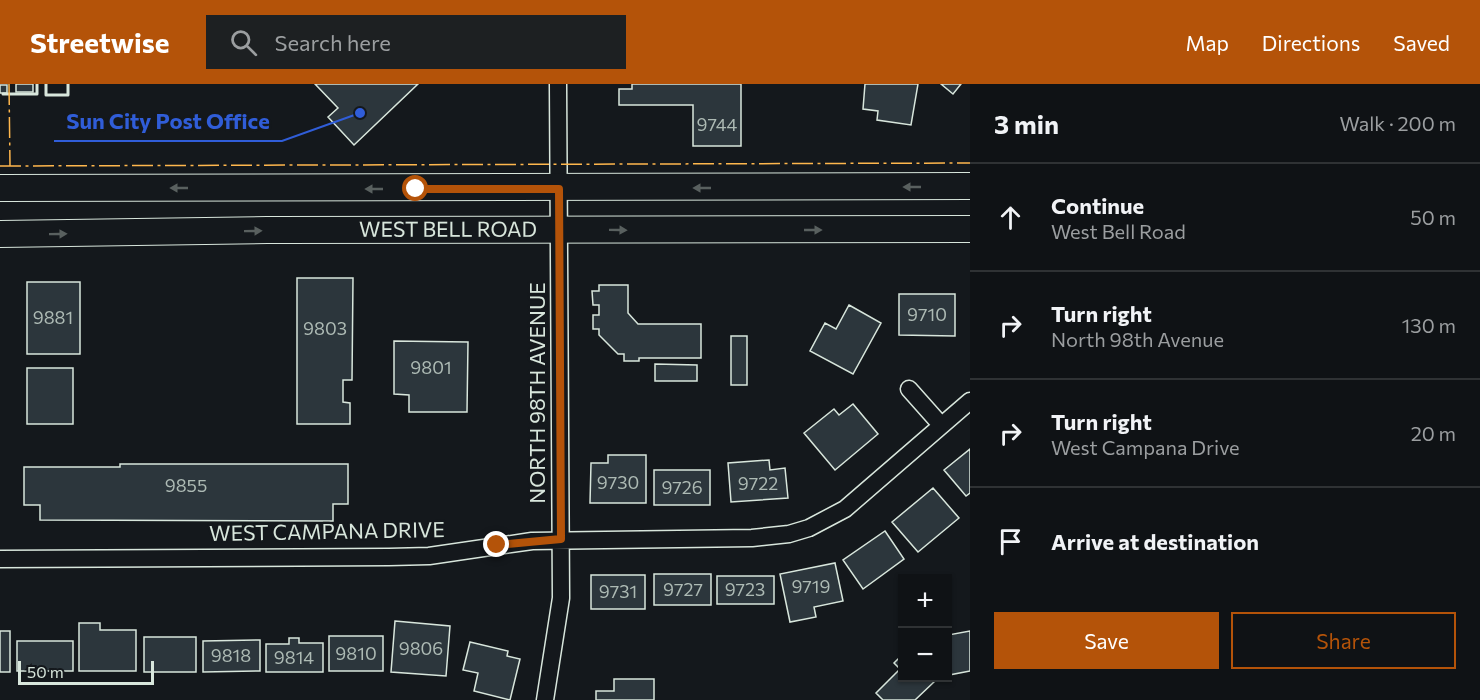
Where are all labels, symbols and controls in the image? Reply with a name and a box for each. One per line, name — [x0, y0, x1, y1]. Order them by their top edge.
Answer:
search box — [206, 15, 626, 69]
text: Streetwise — [30, 25, 170, 59]
icon: search — [227, 26, 260, 59]
text: Search here — [275, 29, 391, 56]
text: Map — [1186, 30, 1229, 55]
text: Directions — [1262, 30, 1360, 55]
text: Saved — [1393, 30, 1450, 55]
callout: Sun City Post Office — [54, 101, 282, 141]
text: Sun City Post Office — [66, 107, 270, 134]
text: 3 min — [994, 108, 1059, 139]
text: Walk · 200 m — [1339, 111, 1456, 135]
house number: 9744 — [697, 113, 738, 135]
route start — [402, 175, 428, 201]
one-way arrow — [902, 182, 921, 192]
one-way arrow — [170, 183, 189, 193]
one-way arrow — [692, 183, 711, 193]
one-way arrow — [365, 184, 384, 194]
text: Continue — [1051, 192, 1144, 219]
icon: ahead — [994, 201, 1027, 234]
text: 50 m — [1410, 205, 1456, 229]
street label: WEST BELL ROAD — [359, 216, 537, 241]
text: West Bell Road — [1051, 219, 1186, 243]
one-way arrow — [608, 225, 627, 235]
one-way arrow — [803, 225, 822, 235]
one-way arrow — [244, 226, 263, 236]
one-way arrow — [49, 229, 68, 238]
street label: NORTH 98TH AVENUE — [524, 282, 549, 504]
text: Turn right — [1051, 300, 1152, 327]
house number: 9710 — [907, 303, 947, 325]
house number: 9881 — [33, 306, 73, 328]
icon: right — [994, 309, 1027, 342]
text: 130 m — [1402, 313, 1456, 337]
house number: 9803 — [303, 317, 347, 339]
text: North 98th Avenue — [1051, 327, 1224, 351]
house number: 9801 — [410, 356, 452, 378]
text: Turn right — [1051, 408, 1152, 435]
icon: right — [994, 417, 1027, 450]
text: 20 m — [1411, 421, 1456, 445]
text: West Campana Drive — [1051, 435, 1240, 459]
house number: 9730 — [597, 471, 639, 493]
house number: 9722 — [738, 472, 778, 494]
house number: 9855 — [165, 474, 207, 496]
house number: 9726 — [661, 476, 703, 498]
street label: WEST CAMPANA DRIVE — [209, 516, 445, 545]
icon: arrive — [994, 525, 1027, 558]
text: Arrive at destination — [1051, 528, 1259, 555]
route end — [483, 531, 509, 557]
map controls — [898, 574, 952, 682]
button: + — [898, 574, 952, 628]
house number: 9719 — [792, 575, 830, 597]
house number: 9727 — [663, 578, 703, 600]
house number: 9723 — [725, 578, 765, 600]
house number: 9731 — [599, 580, 637, 602]
button: Save — [994, 612, 1219, 669]
button: Share — [1231, 612, 1456, 669]
button: − — [898, 628, 952, 682]
house number: 9806 — [399, 637, 443, 659]
house number: 9810 — [335, 642, 377, 664]
house number: 9818 — [211, 644, 251, 666]
house number: 9814 — [274, 646, 314, 668]
scale bar — [18, 658, 154, 686]
text: 50 m — [27, 662, 64, 681]

